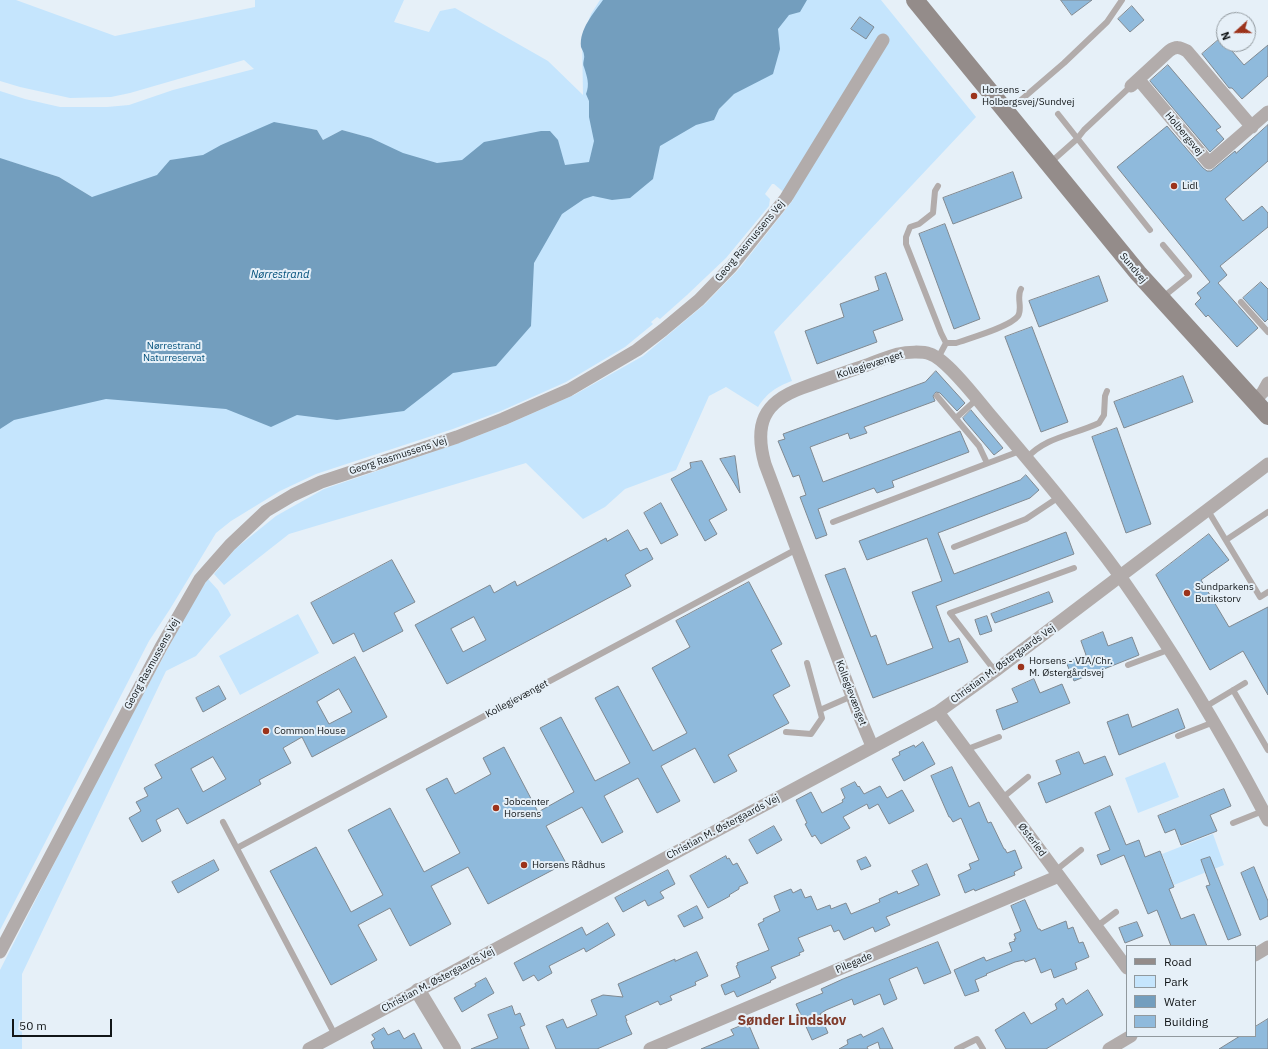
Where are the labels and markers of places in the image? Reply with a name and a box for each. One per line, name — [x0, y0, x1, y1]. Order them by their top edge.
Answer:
place label: Horsens - Holbergsvej/Sundvej — [982, 84, 1074, 108]
marker: Horsens - Holbergsvej/Sundvej — [969, 91, 979, 101]
place label: Lidl — [1182, 180, 1198, 192]
marker: Lidl — [1169, 181, 1179, 191]
place label: Sundparkens Butikstorv — [1195, 581, 1254, 604]
marker: Sundparkens Butikstorv — [1182, 588, 1192, 598]
place label: Horsens - VIA/Chr. M. Østergårdsvej — [1029, 655, 1113, 678]
marker: Horsens - VIA/Chr. M. Østergårdsvej — [1016, 662, 1026, 672]
place label: Common House — [274, 725, 346, 737]
marker: Common House — [261, 726, 271, 736]
place label: Jobcenter Horsens — [504, 796, 549, 820]
marker: Jobcenter Horsens — [491, 803, 501, 813]
place label: Horsens Rådhus — [532, 859, 605, 871]
marker: Horsens Rådhus — [519, 860, 529, 870]

